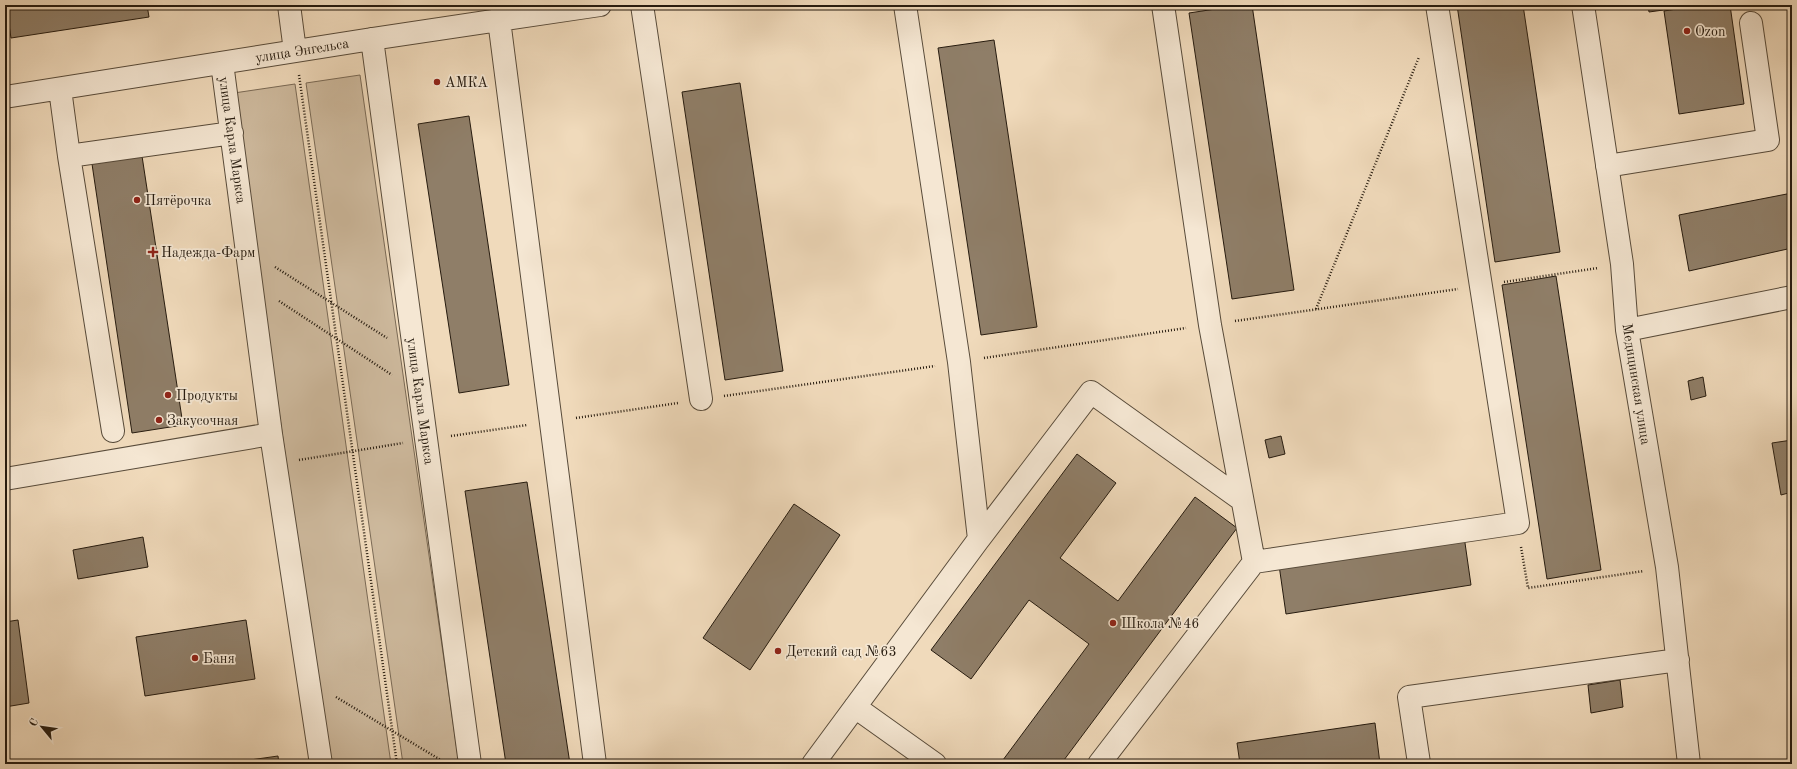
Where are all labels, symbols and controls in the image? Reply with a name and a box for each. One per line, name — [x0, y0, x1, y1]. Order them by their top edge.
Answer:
place label: Ozon — [1695, 25, 1726, 39]
marker: Ozon — [1682, 26, 1692, 36]
street label: улица Энгельса — [254, 37, 350, 65]
street label: улица Карла Маркса — [216, 76, 248, 205]
place label: АМКА — [445, 76, 488, 90]
marker: АМКА — [432, 77, 442, 87]
place label: Пятёрочка — [145, 194, 212, 208]
marker: Пятёрочка — [132, 195, 142, 205]
place label: Надежда-Фарм — [161, 246, 255, 260]
marker: Надежда-Фарм — [148, 247, 158, 257]
street label: Медицинская улица — [1620, 323, 1653, 446]
street label: улица Карла Маркса — [404, 337, 436, 466]
place label: Продукты — [176, 389, 238, 403]
marker: Продукты — [163, 390, 173, 400]
place label: Закусочная — [167, 414, 238, 428]
marker: Закусочная — [154, 415, 164, 425]
place label: Школа №46 — [1121, 617, 1199, 631]
marker: Школа №46 — [1108, 618, 1118, 628]
place label: Детский сад №63 — [786, 645, 897, 659]
marker: Детский сад №63 — [773, 646, 783, 656]
place label: Баня — [203, 652, 235, 666]
marker: Баня — [190, 653, 200, 663]
north arrow — [22, 707, 62, 747]
text: С — [28, 717, 41, 729]

